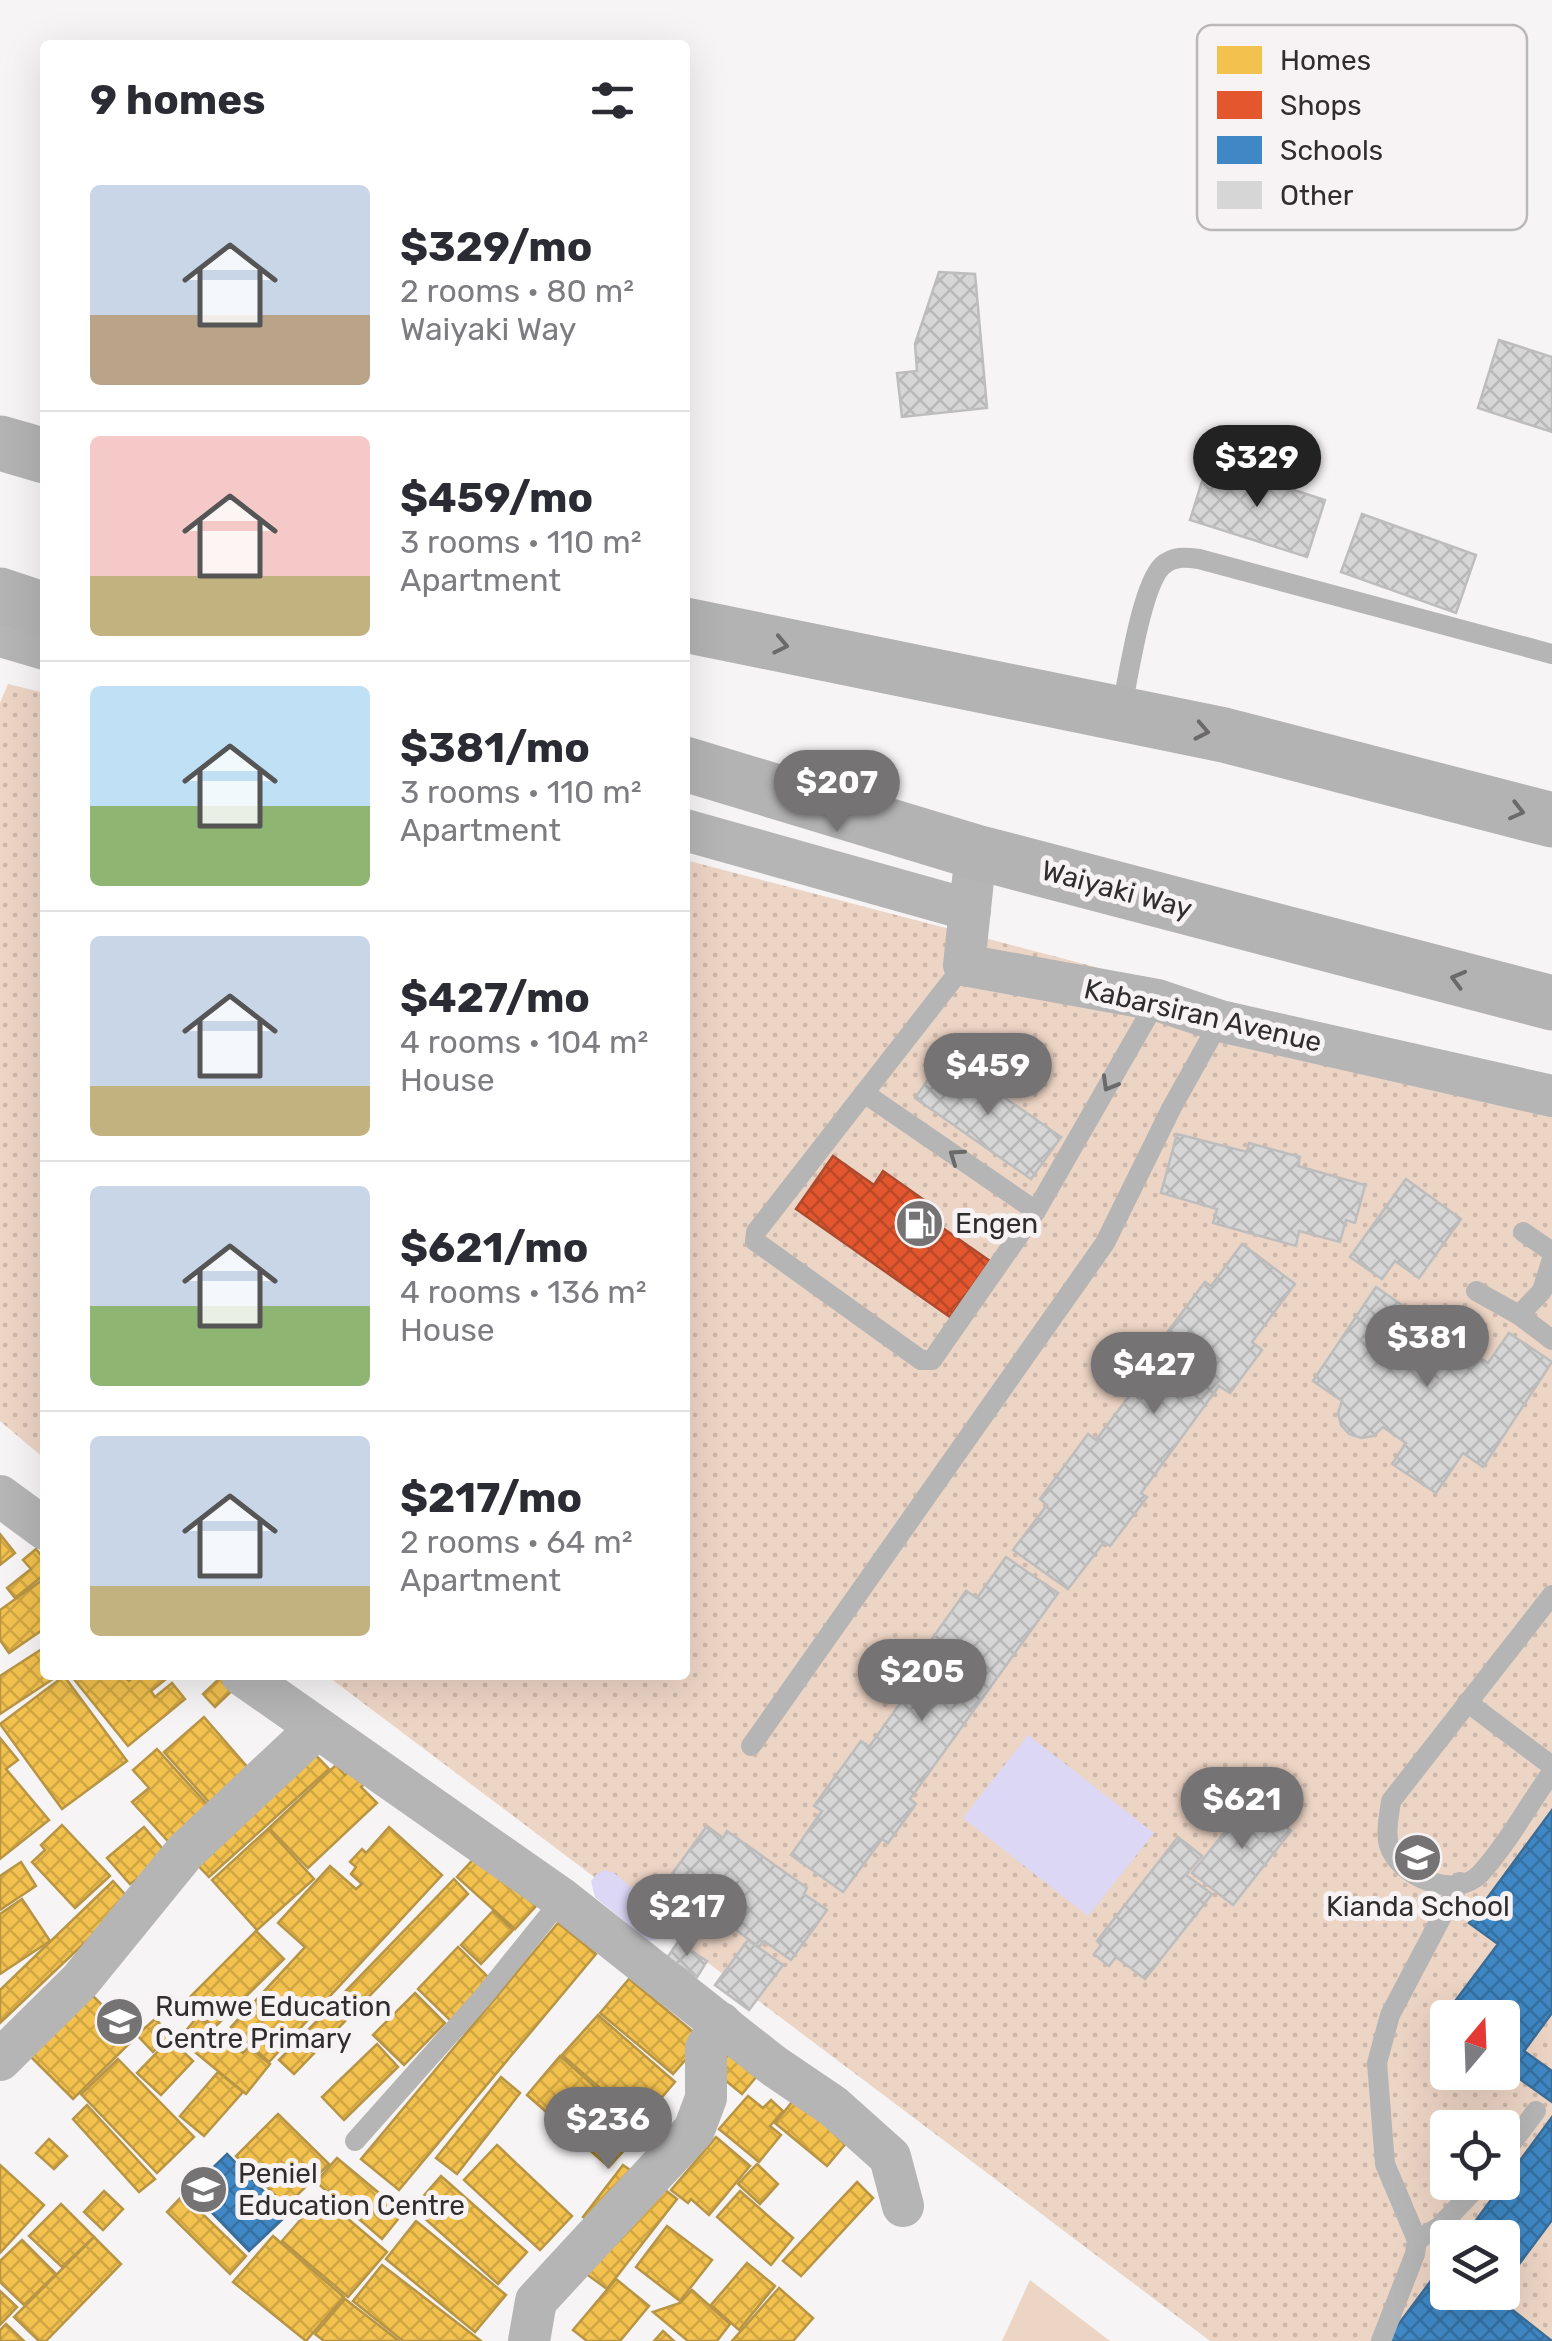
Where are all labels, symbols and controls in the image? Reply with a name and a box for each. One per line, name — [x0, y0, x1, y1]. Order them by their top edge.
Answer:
legend — [1197, 25, 1527, 230]
text: Homes — [1280, 44, 1371, 77]
icon: filters — [585, 73, 640, 128]
text: 9 homes — [90, 75, 265, 125]
text: Shops — [1280, 89, 1362, 122]
text: Schools — [1280, 134, 1383, 167]
text: Other — [1280, 179, 1354, 212]
text: $329/mo — [400, 222, 592, 272]
icon: home — [170, 225, 290, 345]
text: 2 rooms · 80 m² — [400, 272, 634, 310]
text: Waiyaki Way — [400, 310, 577, 348]
pin: $329 — [1198, 425, 1316, 510]
text: $329 — [1215, 438, 1299, 476]
text: $459/mo — [400, 473, 593, 523]
icon: home — [170, 476, 290, 596]
text: 3 rooms · 110 m² — [400, 523, 642, 561]
text: Apartment — [400, 561, 561, 599]
one-way arrow — [772, 633, 789, 654]
one-way arrow — [1193, 719, 1210, 740]
text: $381/mo — [400, 723, 590, 773]
icon: home — [170, 726, 290, 846]
pin: $207 — [778, 750, 896, 835]
text: $207 — [796, 763, 878, 801]
text: 3 rooms · 110 m² — [400, 773, 642, 811]
one-way arrow — [1508, 799, 1525, 820]
text: Apartment — [400, 811, 561, 849]
street label: Waiyaki Way — [1038, 854, 1196, 925]
one-way arrow — [1450, 969, 1467, 990]
street label: Kabarsiran Avenue — [1081, 972, 1325, 1059]
text: $427/mo — [400, 973, 590, 1023]
icon: home — [170, 976, 290, 1096]
text: 4 rooms · 104 m² — [400, 1023, 648, 1061]
pin: $459 — [929, 1033, 1047, 1118]
text: $459 — [946, 1046, 1030, 1084]
text: House — [400, 1061, 495, 1099]
one-way arrow — [1102, 1074, 1121, 1092]
one-way arrow — [949, 1150, 967, 1168]
fuel station icon: Engen — [894, 1197, 946, 1249]
place label: Engen — [955, 1207, 1038, 1240]
text: $621/mo — [400, 1223, 588, 1273]
icon: home — [170, 1226, 290, 1346]
text: 4 rooms · 136 m² — [400, 1273, 647, 1311]
pin: $381 — [1368, 1305, 1486, 1390]
text: House — [400, 1311, 495, 1349]
text: $381 — [1387, 1318, 1467, 1356]
pin: $427 — [1095, 1332, 1213, 1417]
text: $427 — [1113, 1345, 1195, 1383]
text: $217/mo — [400, 1473, 582, 1523]
icon: home — [170, 1476, 290, 1596]
text: 2 rooms · 64 m² — [400, 1523, 633, 1561]
text: Apartment — [400, 1561, 561, 1599]
pin: $205 — [863, 1639, 981, 1724]
text: $205 — [880, 1652, 964, 1690]
pin: $621 — [1183, 1767, 1301, 1852]
text: $621 — [1203, 1780, 1281, 1818]
school or university icon: Kianda School — [1392, 1832, 1444, 1884]
pin: $217 — [628, 1874, 746, 1959]
text: $217 — [649, 1887, 725, 1925]
place label: Kianda School — [1326, 1890, 1510, 1923]
place label: Rumwe Education Centre Primary — [155, 1990, 391, 2055]
school or university icon: Rumwe Education Centre Primary — [94, 1996, 146, 2048]
north arrow — [1430, 2000, 1520, 2090]
map controls — [1430, 2000, 1520, 2310]
pin: $236 — [549, 2087, 667, 2172]
text: $236 — [566, 2100, 650, 2138]
button: locate — [1430, 2110, 1520, 2200]
place label: Peniel Education Centre — [238, 2157, 465, 2222]
school or university icon: Peniel Education Centre — [177, 2163, 229, 2215]
button: layers — [1430, 2220, 1520, 2310]

